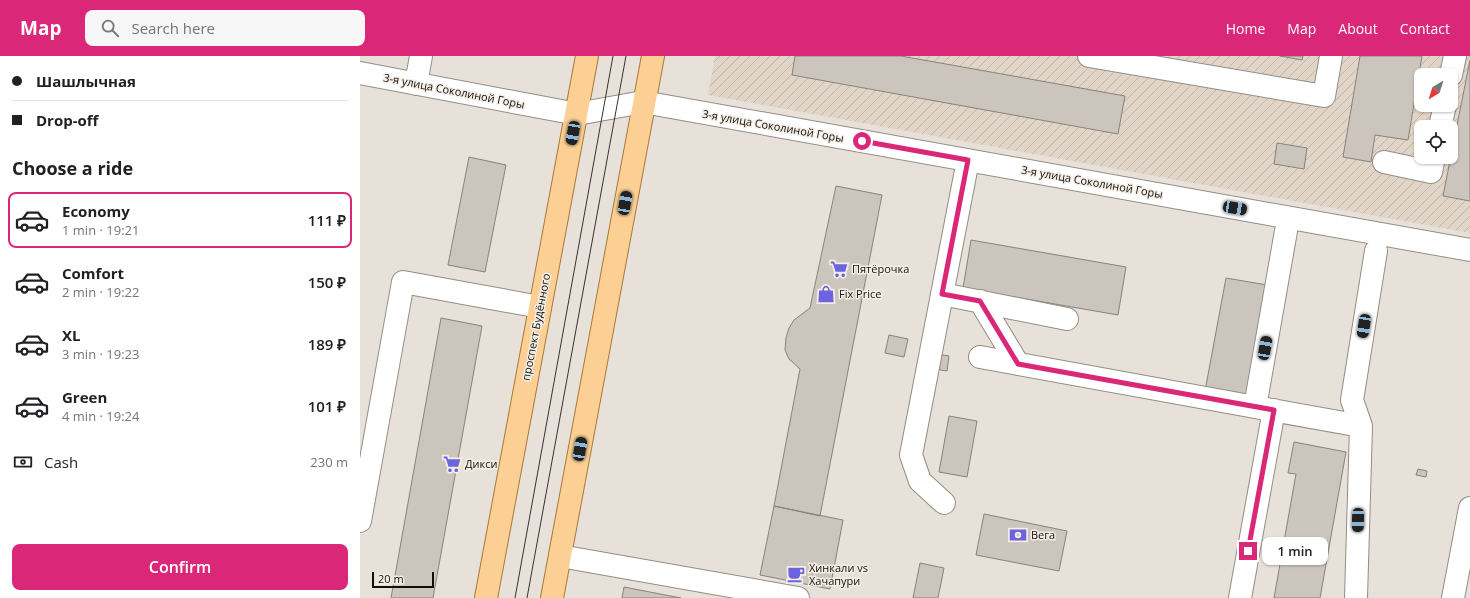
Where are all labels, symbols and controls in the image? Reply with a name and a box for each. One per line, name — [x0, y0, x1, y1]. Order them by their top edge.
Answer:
search box — [85, 10, 365, 46]
text: Map — [20, 15, 61, 41]
icon: search — [99, 17, 121, 39]
text: Search here — [131, 18, 215, 38]
text: Home — [1226, 19, 1265, 38]
text: Map — [1287, 19, 1316, 38]
text: About — [1338, 19, 1378, 38]
text: Contact — [1400, 19, 1450, 38]
north arrow — [1414, 68, 1458, 112]
map controls — [1414, 68, 1458, 164]
street label: 3-я улица Соколиной Горы — [382, 69, 526, 112]
text: Шашлычная — [36, 71, 136, 91]
street label: 3-я улица Соколиной Горы — [701, 106, 845, 145]
text: Drop-off — [36, 110, 98, 130]
car — [565, 120, 581, 146]
button: locate — [1414, 120, 1458, 164]
route start — [853, 132, 871, 150]
text: Choose a ride — [12, 156, 133, 180]
street label: 3-я улица Соколиной Горы — [1020, 162, 1164, 201]
car — [617, 190, 633, 216]
car — [1222, 200, 1248, 216]
text: Economy — [62, 201, 130, 221]
icon: car — [14, 202, 50, 238]
text: 111 ₽ — [308, 210, 346, 230]
text: 1 min · 19:21 — [62, 221, 139, 239]
supermarket icon: Пятёрочка — [829, 259, 849, 279]
place label: Пятёрочка — [852, 261, 909, 276]
text: Comfort — [62, 263, 124, 283]
icon: car — [14, 264, 50, 300]
text: 150 ₽ — [308, 272, 346, 292]
street label: проспект Будённого — [518, 272, 553, 382]
text: 2 min · 19:22 — [62, 283, 139, 301]
shop icon: Fix Price — [816, 284, 836, 304]
place label: Fix Price — [839, 286, 881, 301]
car — [1356, 313, 1372, 339]
text: XL — [62, 325, 80, 345]
icon: car — [14, 326, 50, 362]
text: 189 ₽ — [308, 334, 346, 354]
car — [1257, 335, 1273, 361]
text: 3 min · 19:23 — [62, 345, 139, 363]
text: Green — [62, 387, 107, 407]
icon: car — [14, 388, 50, 424]
text: 101 ₽ — [308, 396, 346, 416]
text: 4 min · 19:24 — [62, 407, 139, 425]
car — [572, 436, 588, 462]
icon: cash — [12, 451, 34, 473]
text: Cash — [44, 452, 78, 472]
text: 230 m — [310, 453, 348, 471]
supermarket icon: Дикси — [442, 454, 462, 474]
place label: Дикси — [465, 456, 497, 471]
car — [1352, 508, 1364, 532]
bank icon: Вега — [1008, 525, 1028, 545]
place label: Вега — [1031, 527, 1055, 542]
callout: 1 min — [1262, 537, 1328, 565]
route end — [1239, 542, 1257, 560]
text: 1 min — [1277, 542, 1313, 560]
button: Confirm — [12, 544, 348, 590]
place label: Хинкали vs Хачапури — [809, 560, 868, 588]
cafe icon: Хинкали vs Хачапури — [786, 564, 806, 584]
scale bar — [372, 570, 434, 589]
text: 20 m — [378, 571, 404, 586]

